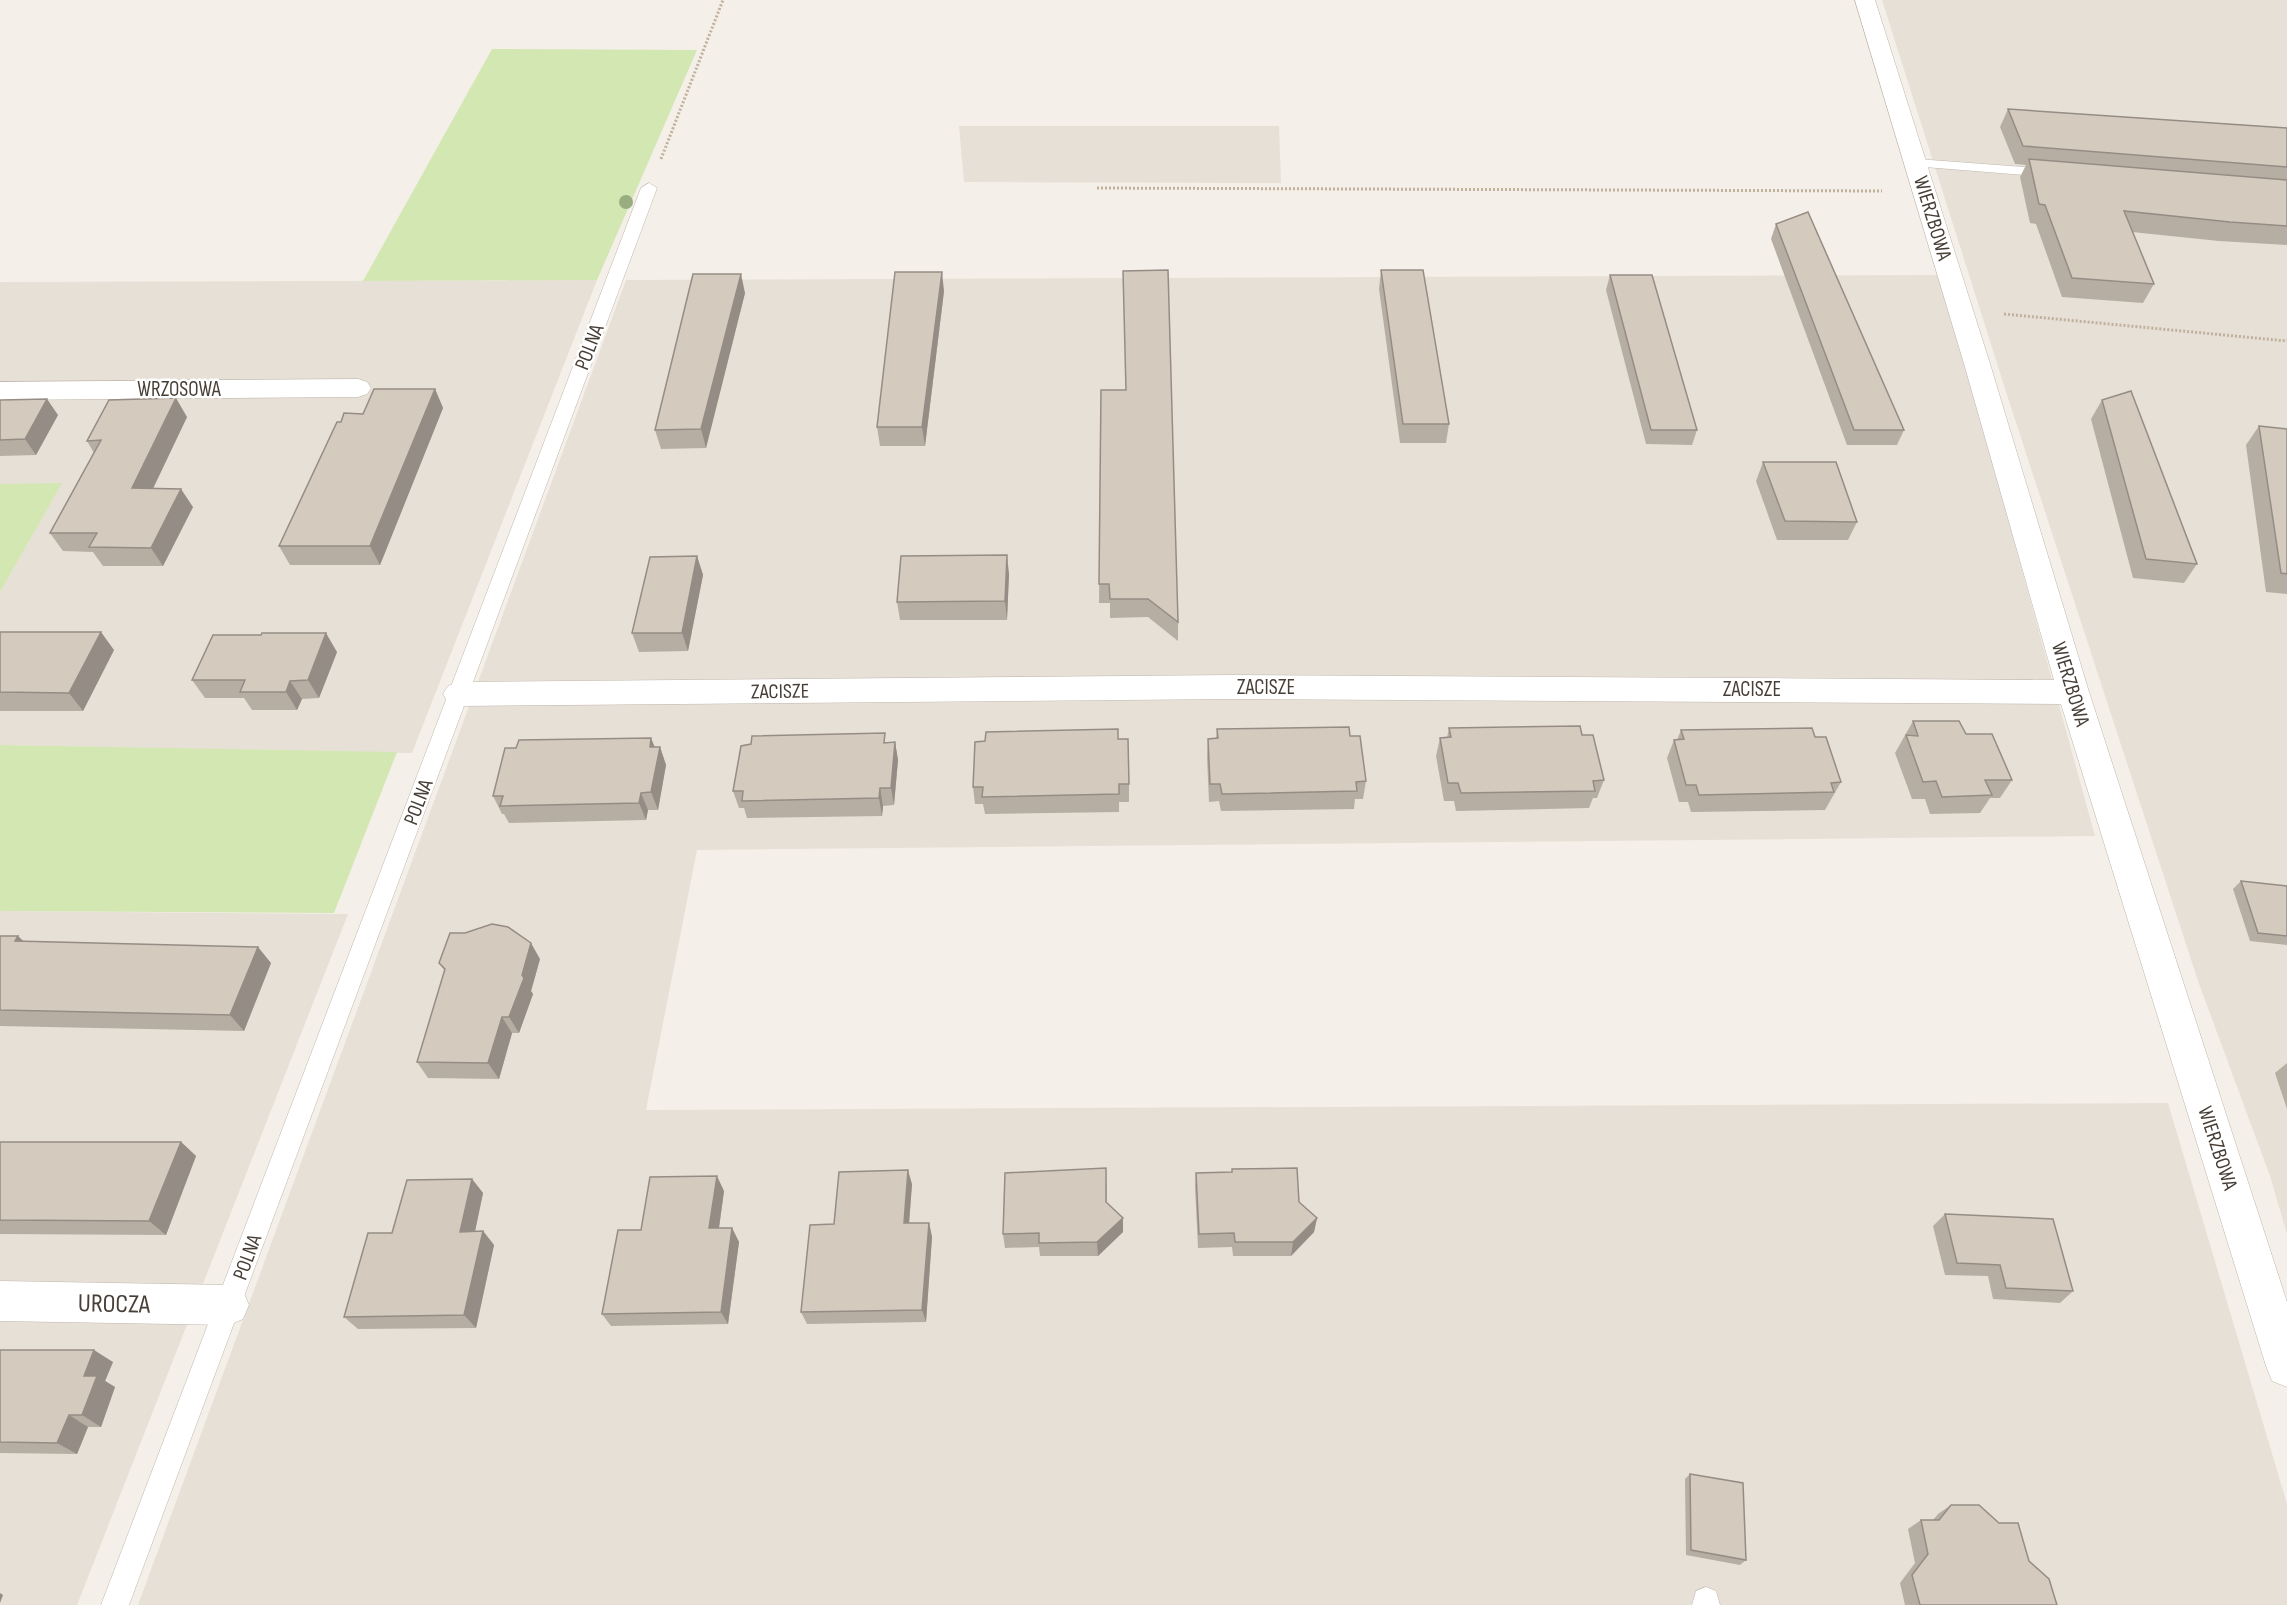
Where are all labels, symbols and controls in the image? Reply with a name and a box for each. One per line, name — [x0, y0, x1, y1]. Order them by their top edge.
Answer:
street label: WIERZBOWA — [1908, 173, 1957, 264]
street label: POLNA — [569, 320, 610, 373]
street label: WRZOSOWA — [137, 377, 222, 402]
street label: WIERZBOWA — [2046, 639, 2095, 730]
street label: ZACISZE — [1237, 675, 1295, 700]
street label: ZACISZE — [1723, 677, 1781, 702]
street label: ZACISZE — [751, 678, 809, 705]
street label: POLNA — [398, 775, 439, 828]
street label: WIERZBOWA — [2192, 1103, 2243, 1194]
street label: POLNA — [228, 1230, 268, 1283]
street label: UROCZA — [78, 1288, 151, 1321]

